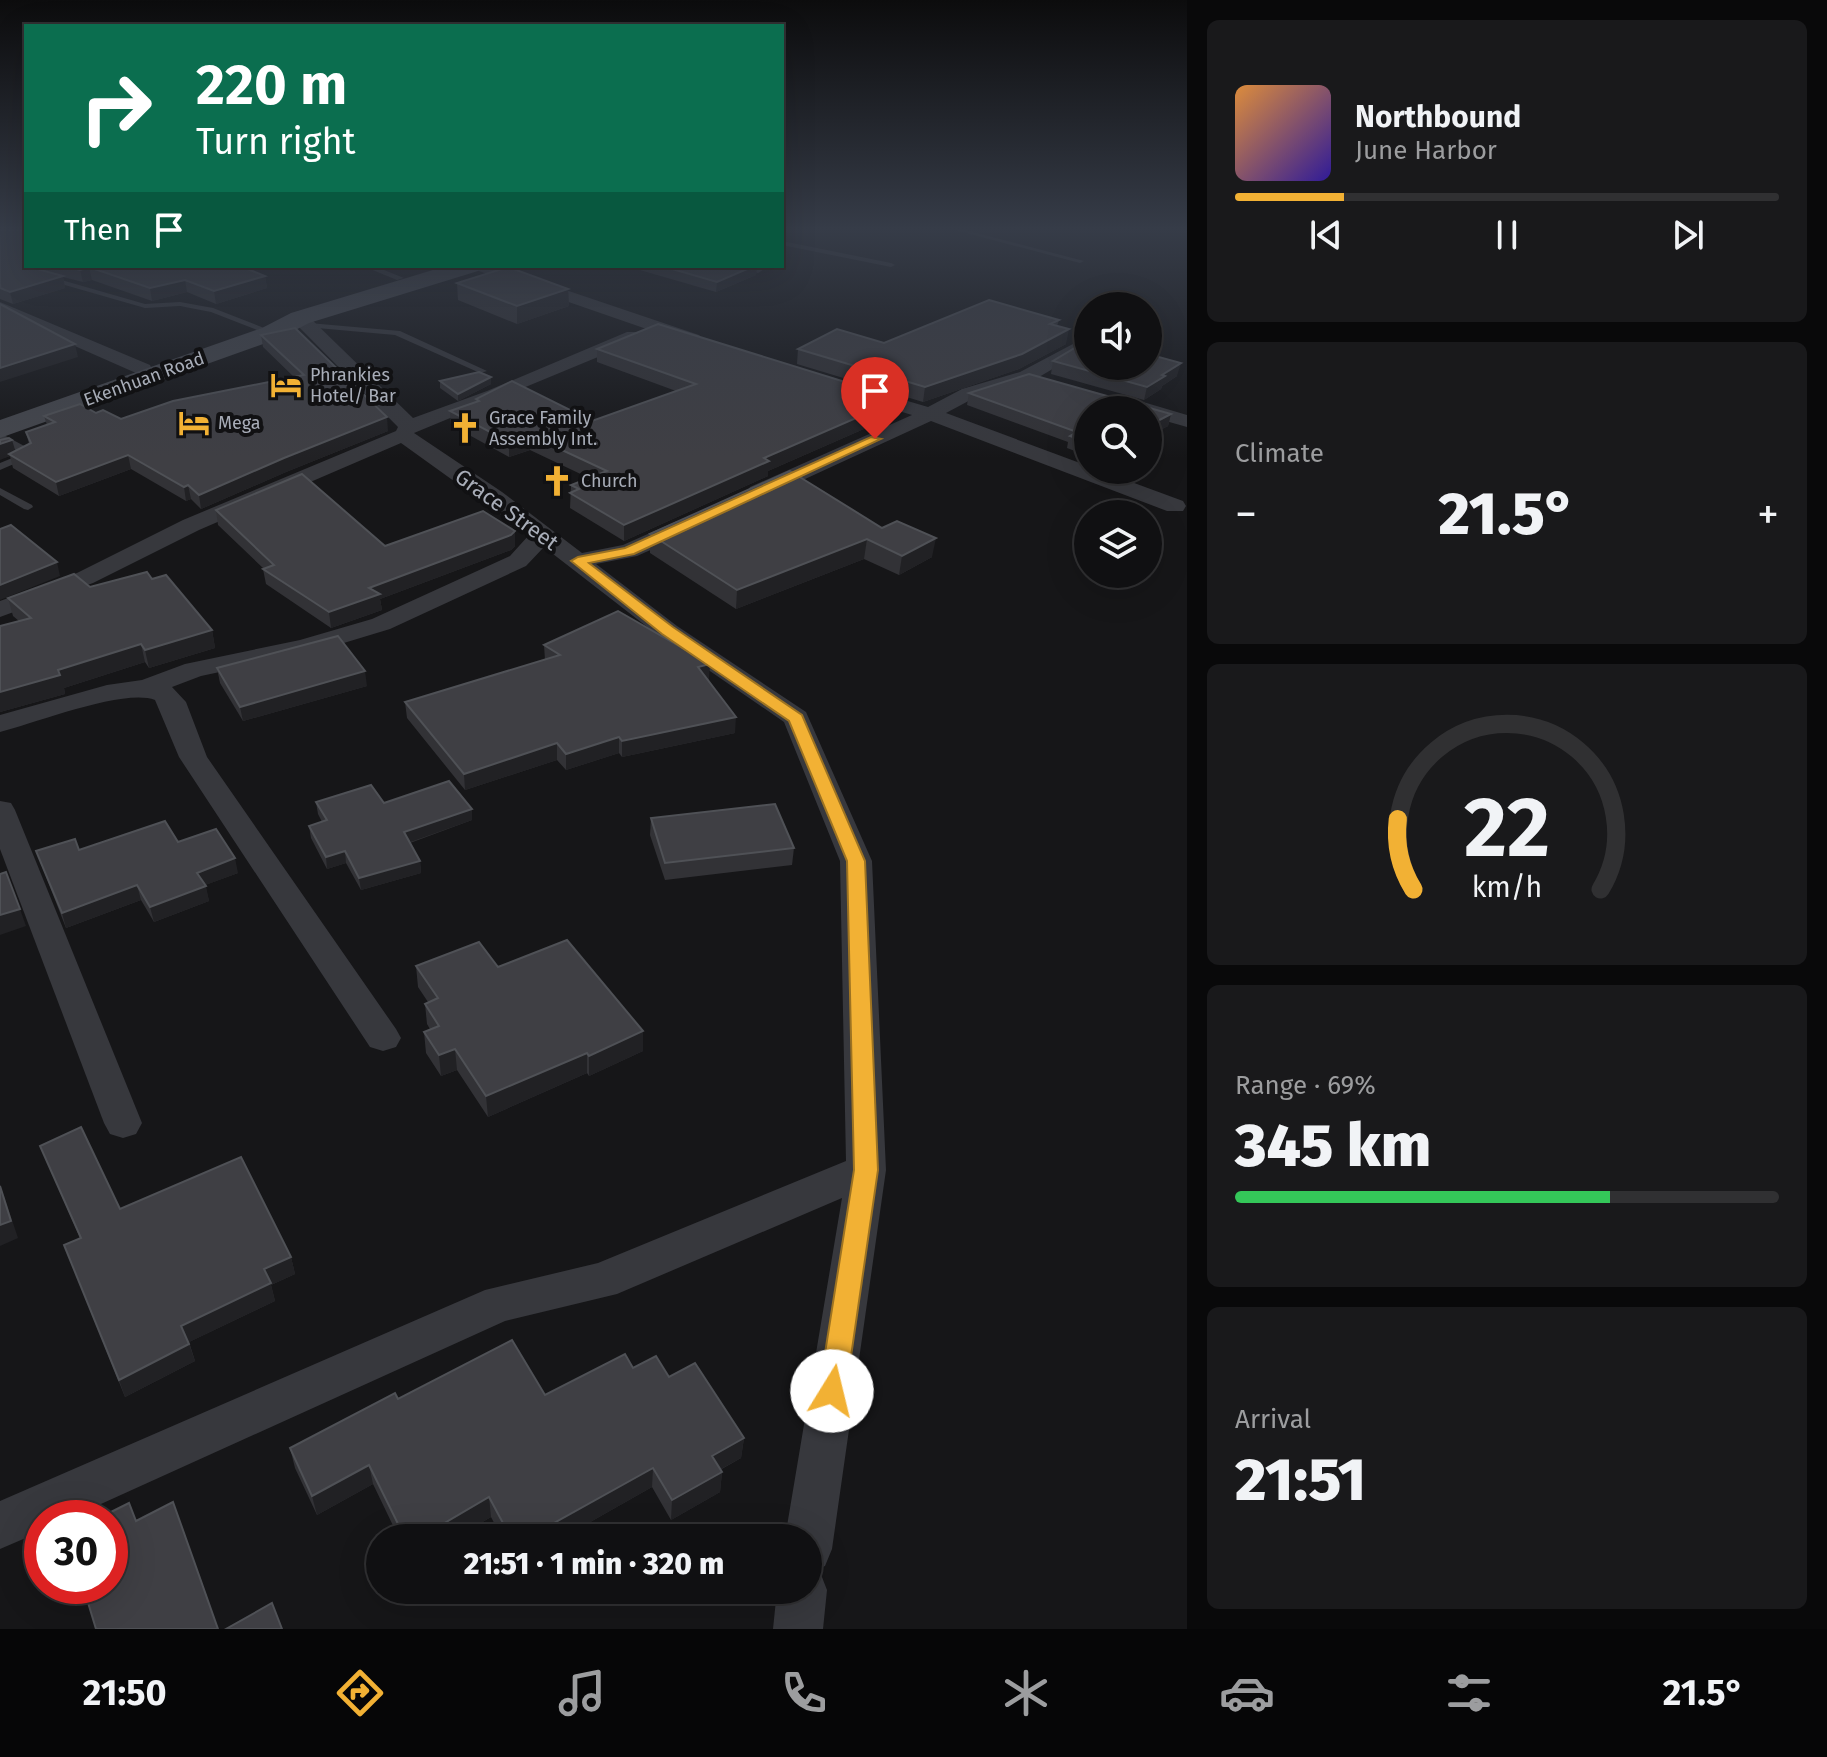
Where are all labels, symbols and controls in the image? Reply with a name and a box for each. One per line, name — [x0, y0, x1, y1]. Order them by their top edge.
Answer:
text: 220 m — [196, 52, 347, 119]
icon: right — [64, 56, 168, 160]
text: Northbound — [1355, 99, 1521, 135]
text: Turn right — [196, 120, 356, 164]
text: June Harbor — [1355, 135, 1497, 166]
icon: arrive — [147, 208, 191, 252]
text: Then — [64, 212, 131, 248]
icon: previous — [1304, 213, 1348, 257]
icon: pause — [1485, 213, 1529, 257]
icon: next — [1666, 213, 1710, 257]
map controls — [1074, 292, 1162, 588]
button: sound — [1074, 292, 1162, 380]
street label: Ekenhuan Road — [81, 347, 207, 411]
pin — [841, 357, 909, 439]
place label: Phrankies Hotel/ Bar — [310, 364, 396, 407]
hotel icon: Phrankies Hotel/ Bar — [269, 368, 303, 402]
icon: arrive — [853, 369, 897, 413]
button: search — [1074, 396, 1162, 484]
hotel icon: Mega — [177, 406, 211, 440]
place label: Grace Family Assembly Int. — [489, 407, 597, 450]
church icon: Grace Family Assembly Int. — [448, 411, 482, 445]
place label: Mega — [218, 412, 261, 434]
text: Climate — [1235, 438, 1324, 469]
street label: Grace Street — [450, 463, 564, 556]
church icon: Church — [540, 464, 574, 498]
place label: Church — [581, 470, 637, 492]
text: 21.5° — [1439, 478, 1575, 550]
text: − — [1235, 488, 1257, 541]
text: + — [1757, 488, 1779, 541]
button: layers — [1074, 500, 1162, 588]
text: 22 — [1464, 778, 1550, 878]
text: km/h — [1472, 871, 1542, 906]
text: Range · 69% — [1235, 1070, 1376, 1101]
text: 345 km — [1235, 1110, 1431, 1182]
position arrow — [790, 1349, 874, 1433]
text: Arrival — [1235, 1404, 1311, 1435]
text: 21:51 — [1235, 1444, 1366, 1516]
speed limit sign: 30 — [24, 1500, 128, 1604]
text: 21:51 · 1 min · 320 m — [464, 1546, 724, 1582]
icon: directions — [332, 1665, 388, 1721]
icon: music — [554, 1665, 610, 1721]
icon: phone — [776, 1665, 832, 1721]
icon: climate — [998, 1665, 1054, 1721]
icon: car — [1219, 1665, 1275, 1721]
icon: filters — [1441, 1665, 1497, 1721]
text: 21:50 — [83, 1671, 167, 1715]
text: 21.5° — [1663, 1671, 1744, 1715]

